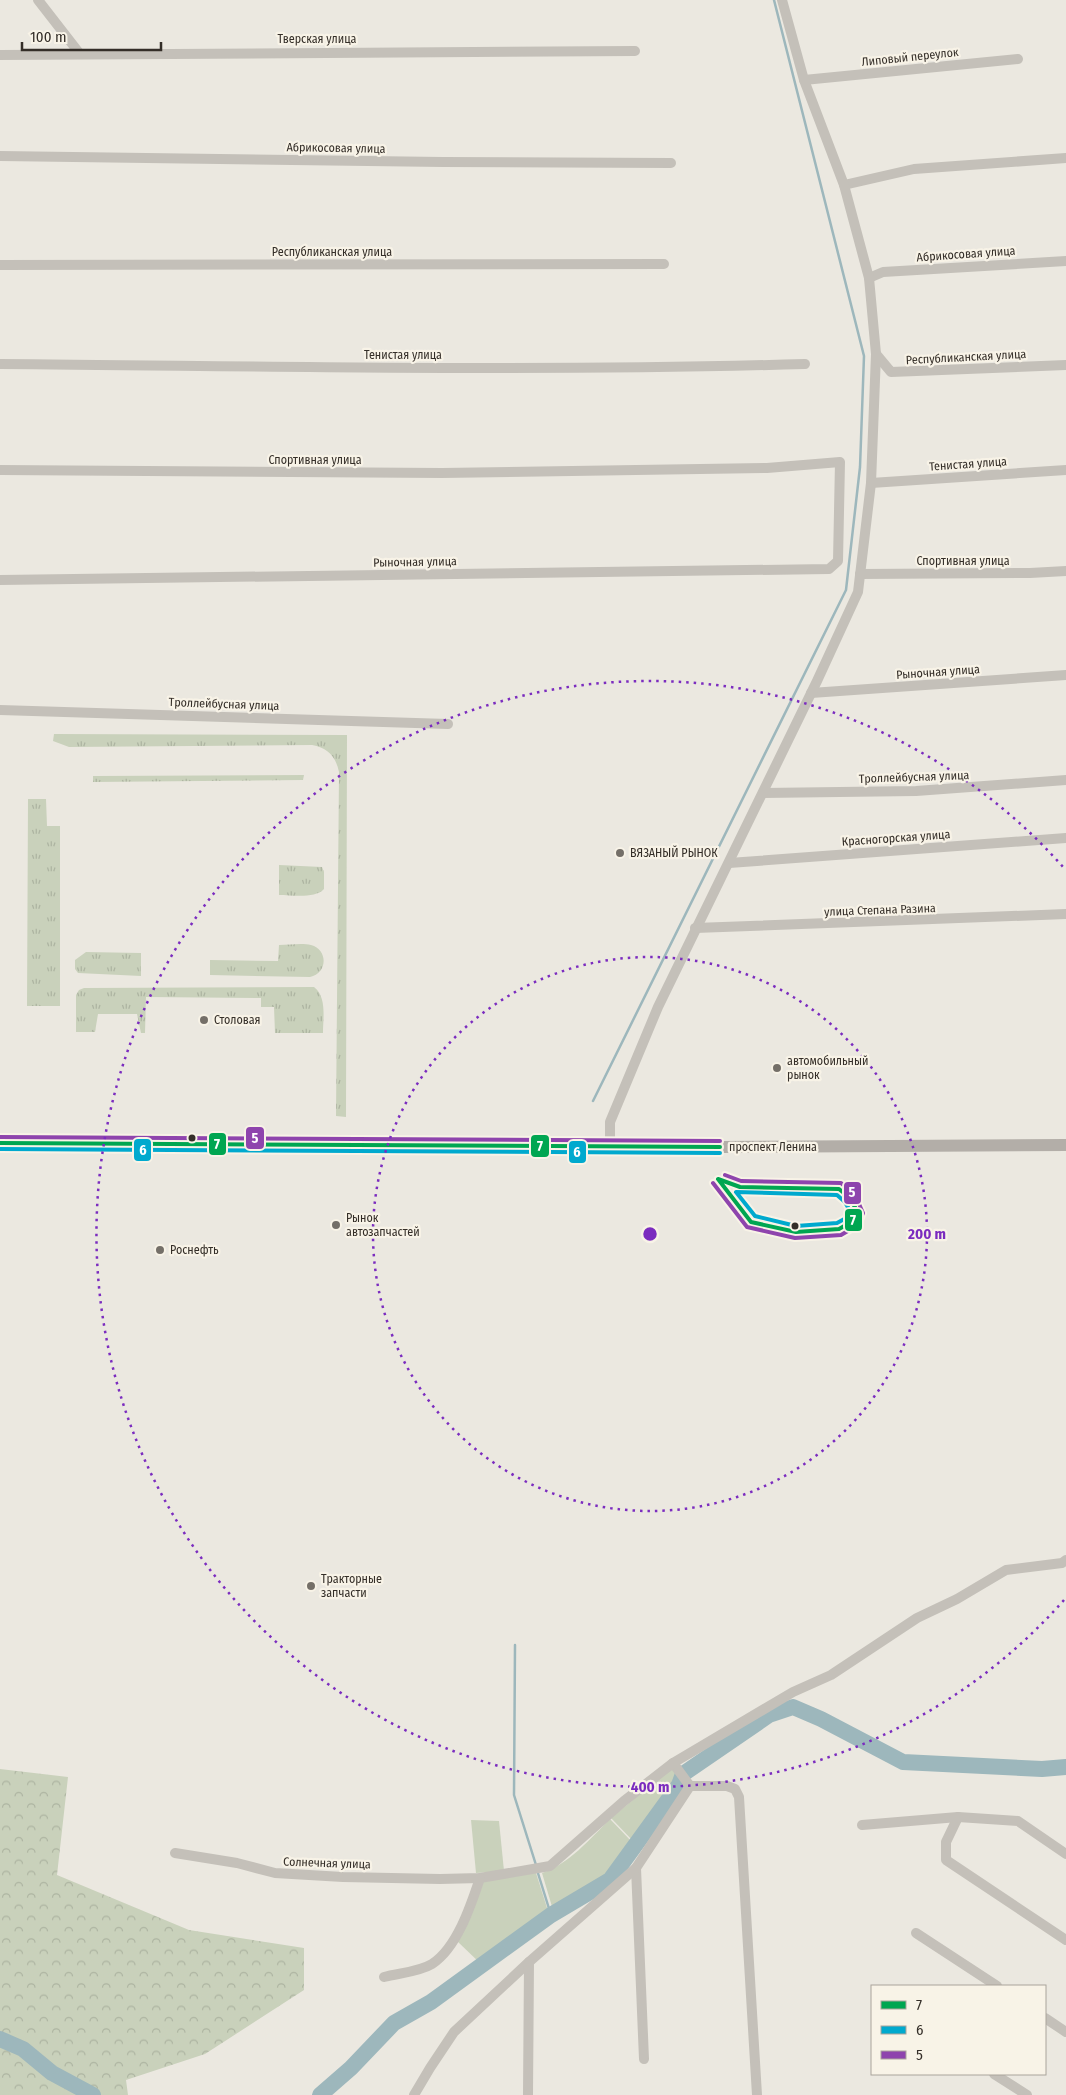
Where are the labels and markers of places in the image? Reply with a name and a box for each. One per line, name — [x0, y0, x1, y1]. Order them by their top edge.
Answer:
place label: ВЯЗАНЫЙ РЫНОК — [630, 845, 718, 860]
marker: ВЯЗАНЫЙ РЫНОК — [614, 847, 626, 859]
place label: Столовая — [214, 1013, 260, 1027]
marker: Столовая — [198, 1014, 210, 1026]
place label: автомобильный рынок — [787, 1054, 868, 1082]
marker: автомобильный рынок — [771, 1062, 783, 1074]
unlabelled marker — [187, 1133, 197, 1143]
place label: Рынок автозапчастей — [346, 1211, 420, 1239]
marker: Рынок автозапчастей — [330, 1219, 342, 1231]
unlabelled marker — [790, 1221, 800, 1231]
centre of rings — [641, 1225, 659, 1243]
place label: Роснефть — [170, 1243, 219, 1257]
marker: Роснефть — [154, 1244, 166, 1256]
place label: Тракторные запчасти — [321, 1572, 382, 1600]
marker: Тракторные запчасти — [305, 1580, 317, 1592]

